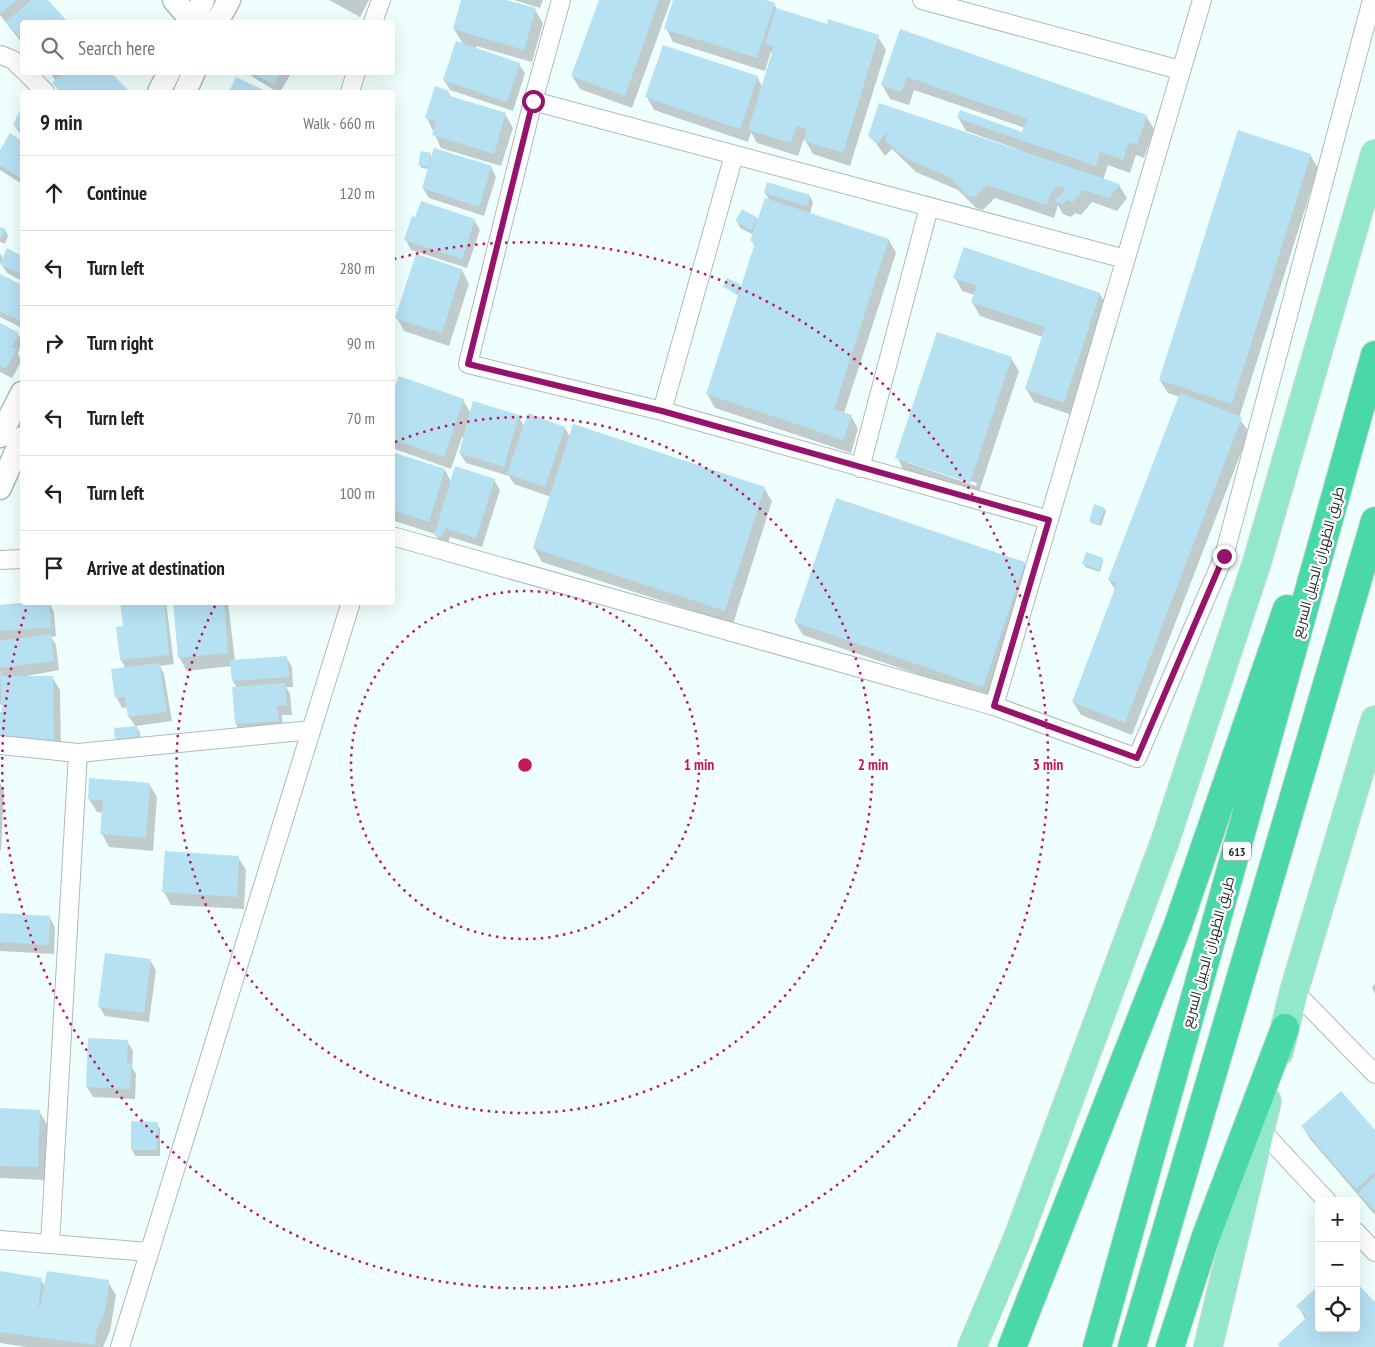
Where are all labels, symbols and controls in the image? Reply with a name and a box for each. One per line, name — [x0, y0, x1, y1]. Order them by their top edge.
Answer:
search box — [20, 20, 395, 75]
icon: search — [38, 34, 66, 62]
text: Search here — [78, 36, 155, 60]
route start — [522, 90, 545, 113]
text: 9 min — [40, 109, 82, 136]
text: Walk · 660 m — [303, 113, 375, 133]
icon: ahead — [40, 179, 68, 207]
text: Continue — [87, 181, 147, 205]
text: 120 m — [340, 183, 375, 203]
icon: left — [40, 254, 68, 282]
text: Turn left — [87, 256, 144, 280]
text: 280 m — [340, 258, 375, 278]
icon: right — [40, 329, 68, 357]
text: Turn right — [87, 331, 153, 355]
text: 90 m — [347, 333, 375, 353]
icon: left — [40, 404, 68, 432]
text: Turn left — [87, 406, 144, 430]
text: 70 m — [347, 408, 375, 428]
icon: left — [40, 479, 68, 507]
text: Turn left — [87, 481, 144, 505]
text: 100 m — [340, 483, 375, 503]
street label: طريق الظهران الجبيل السريع — [1288, 484, 1348, 640]
route end — [1213, 545, 1236, 568]
icon: arrive — [40, 554, 68, 582]
text: Arrive at destination — [87, 556, 225, 580]
text: 1 min — [684, 755, 714, 774]
text: 2 min — [858, 755, 888, 774]
text: 3 min — [1033, 755, 1063, 774]
centre of rings — [516, 756, 534, 774]
road number: 613 — [1223, 841, 1251, 860]
street label: طريق الظهران الجبيل السريع — [1178, 874, 1238, 1030]
map controls — [1315, 1197, 1360, 1332]
button: + — [1315, 1197, 1360, 1242]
button: − — [1315, 1242, 1360, 1287]
button: locate — [1315, 1287, 1360, 1332]

